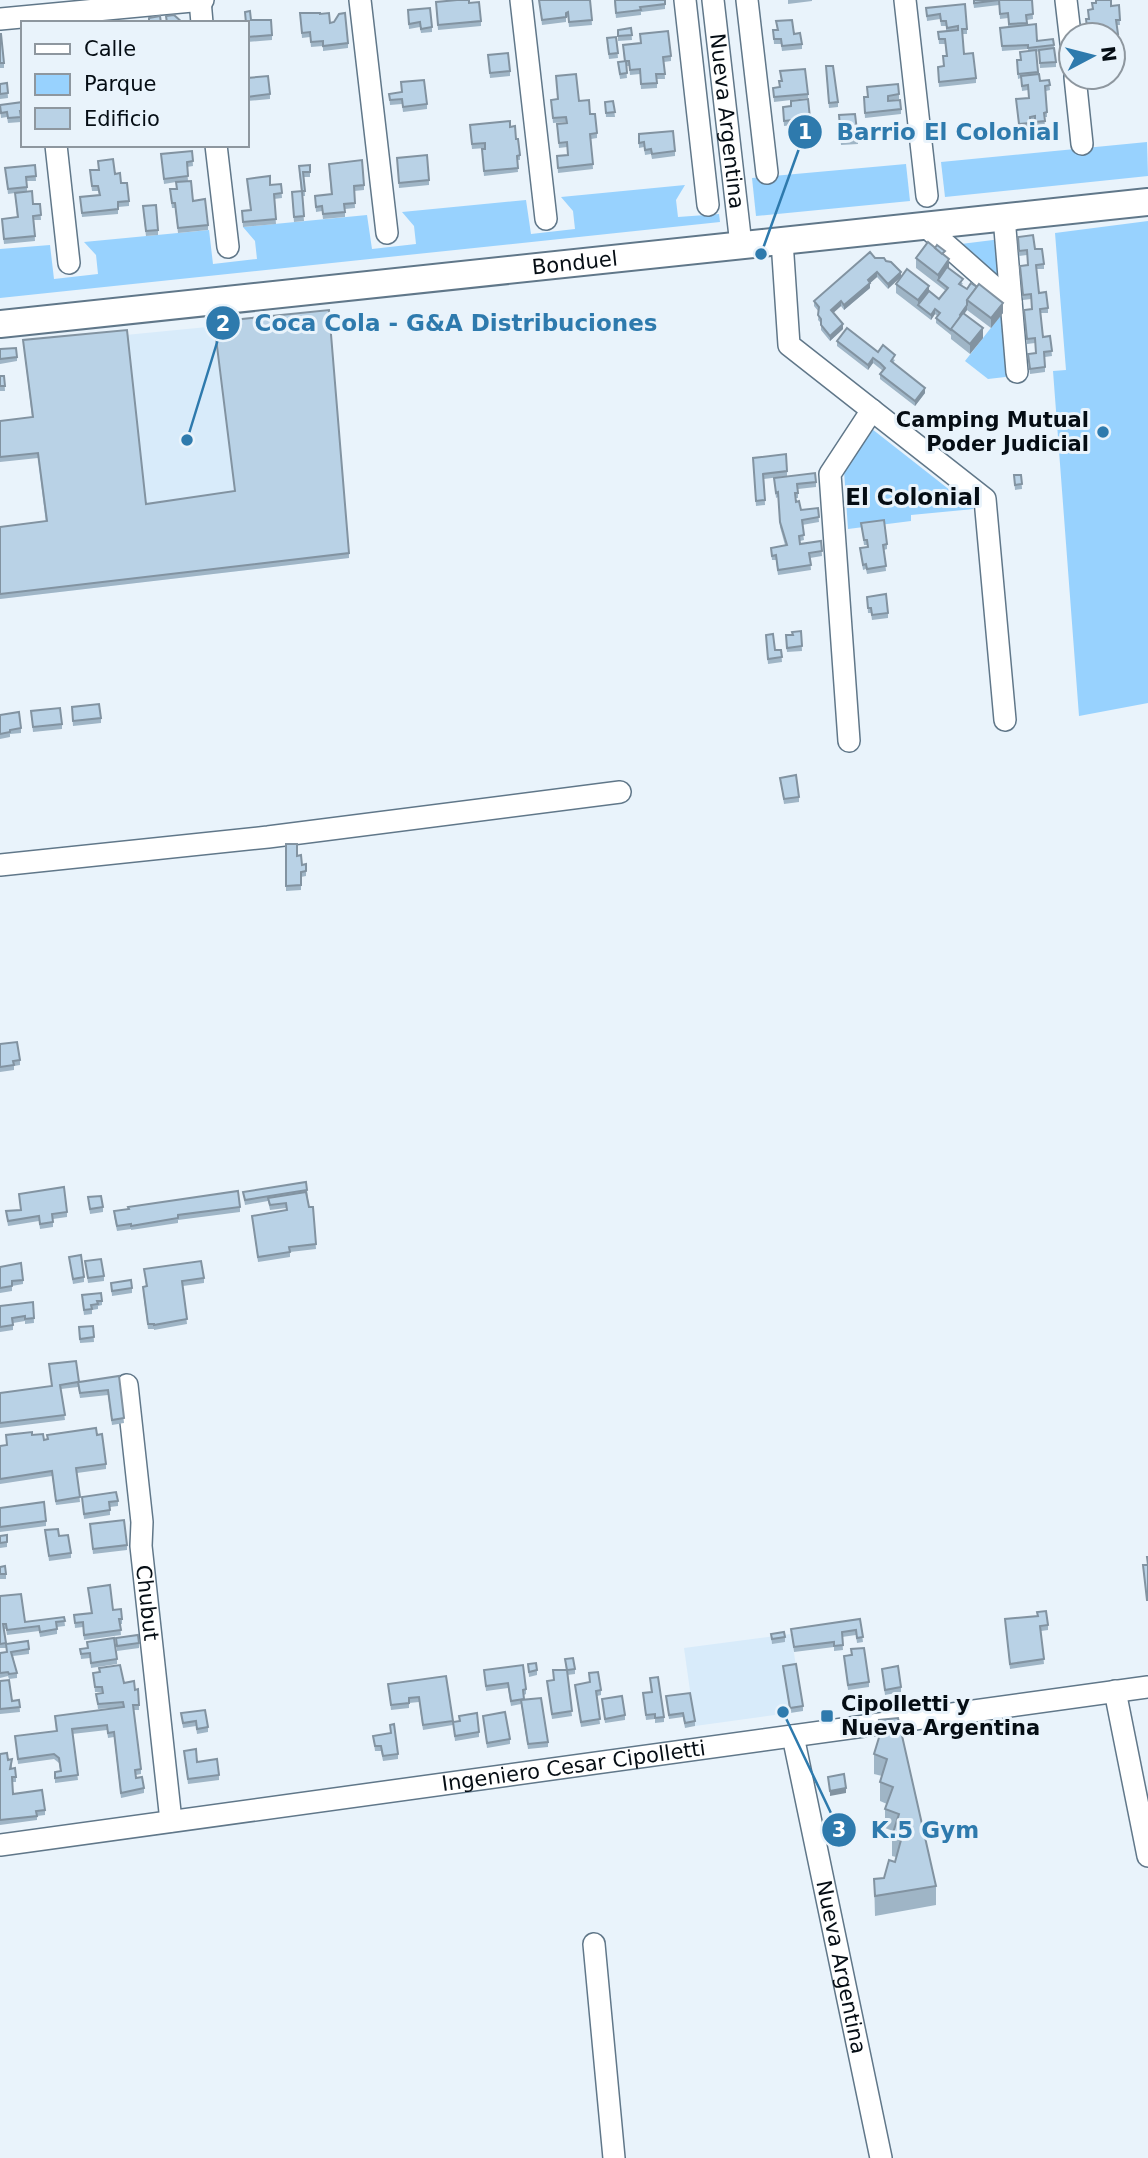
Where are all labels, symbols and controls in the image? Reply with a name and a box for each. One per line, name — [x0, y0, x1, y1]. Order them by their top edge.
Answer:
legend — [21, 21, 248, 147]
north arrow — [1057, 21, 1127, 91]
street label: Nueva Argentina — [705, 32, 749, 210]
text: Calle — [84, 37, 136, 61]
text: N — [1097, 45, 1121, 63]
text: Parque — [84, 72, 156, 96]
text: Edificio — [84, 107, 160, 131]
callout: Barrio El Colonial — [788, 110, 1074, 154]
text: Barrio El Colonial — [836, 119, 1060, 145]
text: 1 — [798, 120, 812, 144]
street label: Bonduel — [531, 246, 619, 279]
callout: Coca Cola - G&A Distribuciones — [206, 301, 672, 345]
text: Coca Cola - G&A Distribuciones — [255, 310, 657, 336]
text: 2 — [216, 312, 230, 336]
place label: Camping Mutual Poder Judicial — [896, 408, 1089, 456]
marker: Camping Mutual Poder Judicial — [1095, 424, 1111, 440]
district label: El Colonial — [845, 484, 981, 510]
street label: Chubut — [131, 1564, 163, 1642]
place label: Cipolletti y Nueva Argentina — [841, 1692, 1040, 1740]
marker: Cipolletti y Nueva Argentina — [819, 1708, 835, 1724]
street label: Ingeniero Cesar Cipolletti — [440, 1736, 707, 1796]
callout: K.5 Gym — [822, 1808, 993, 1852]
text: K.5 Gym — [871, 1817, 979, 1843]
text: 3 — [832, 1818, 846, 1842]
street label: Nueva Argentina — [811, 1878, 871, 2056]

